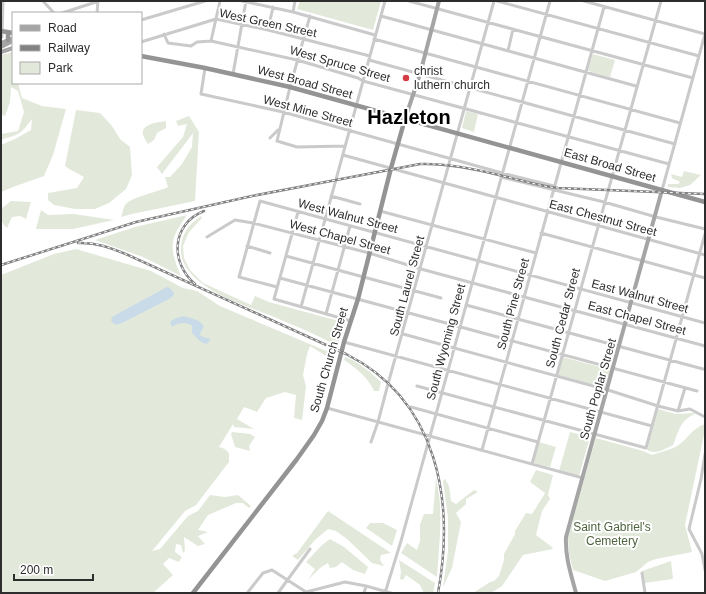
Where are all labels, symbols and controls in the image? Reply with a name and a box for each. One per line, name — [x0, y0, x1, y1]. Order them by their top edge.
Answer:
street label: West Green Street — [218, 6, 319, 40]
legend — [12, 12, 142, 84]
text: Road — [48, 21, 77, 35]
text: Railway — [48, 41, 90, 55]
street label: West Spruce Street — [288, 43, 392, 85]
text: Park — [48, 61, 74, 75]
street label: West Broad Street — [256, 63, 355, 102]
place label: christ luthern church — [414, 64, 490, 92]
marker: christ luthern church — [401, 73, 411, 83]
street label: West Mine Street — [262, 92, 355, 130]
district label: Hazleton — [367, 106, 451, 128]
street label: East Broad Street — [563, 145, 658, 185]
street label: West Walnut Street — [297, 196, 400, 236]
street label: East Chestnut Street — [548, 197, 659, 239]
street label: West Chapel Street — [288, 217, 393, 257]
street label: South Laurel Street — [387, 234, 427, 338]
street label: South Pine Street — [494, 256, 532, 351]
street label: South Cedar Street — [543, 266, 583, 369]
street label: East Walnut Street — [590, 276, 691, 316]
street label: South Wyoming Street — [424, 282, 468, 402]
street label: East Chapel Street — [587, 298, 688, 338]
street label: South Church Street — [307, 305, 351, 414]
street label: South Poplar Street — [577, 336, 619, 441]
park label: Saint Gabriel's Cemetery — [573, 520, 651, 548]
scale bar — [14, 556, 93, 582]
text: 200 m — [20, 563, 53, 577]

